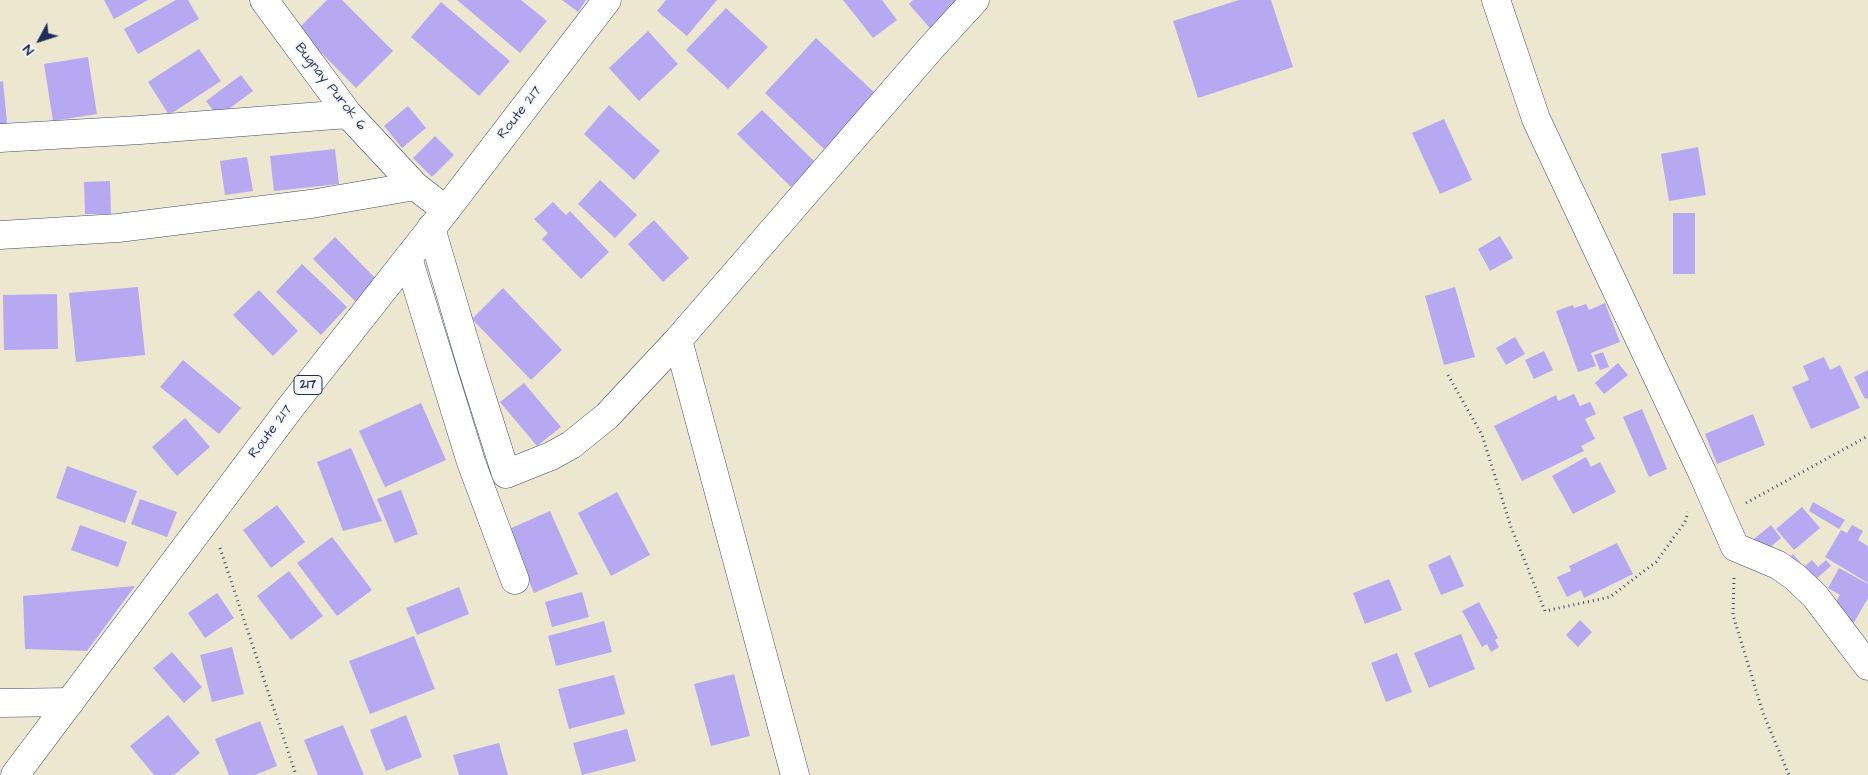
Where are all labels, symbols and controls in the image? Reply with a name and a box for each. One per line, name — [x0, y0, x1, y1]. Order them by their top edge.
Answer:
north arrow — [15, 15, 65, 65]
text: N — [18, 40, 39, 59]
street label: Bugnay Purok 6 — [291, 40, 369, 134]
street label: Route 217 — [494, 83, 546, 143]
road number: 217 — [294, 376, 322, 394]
street label: Route 217 — [246, 402, 296, 462]

